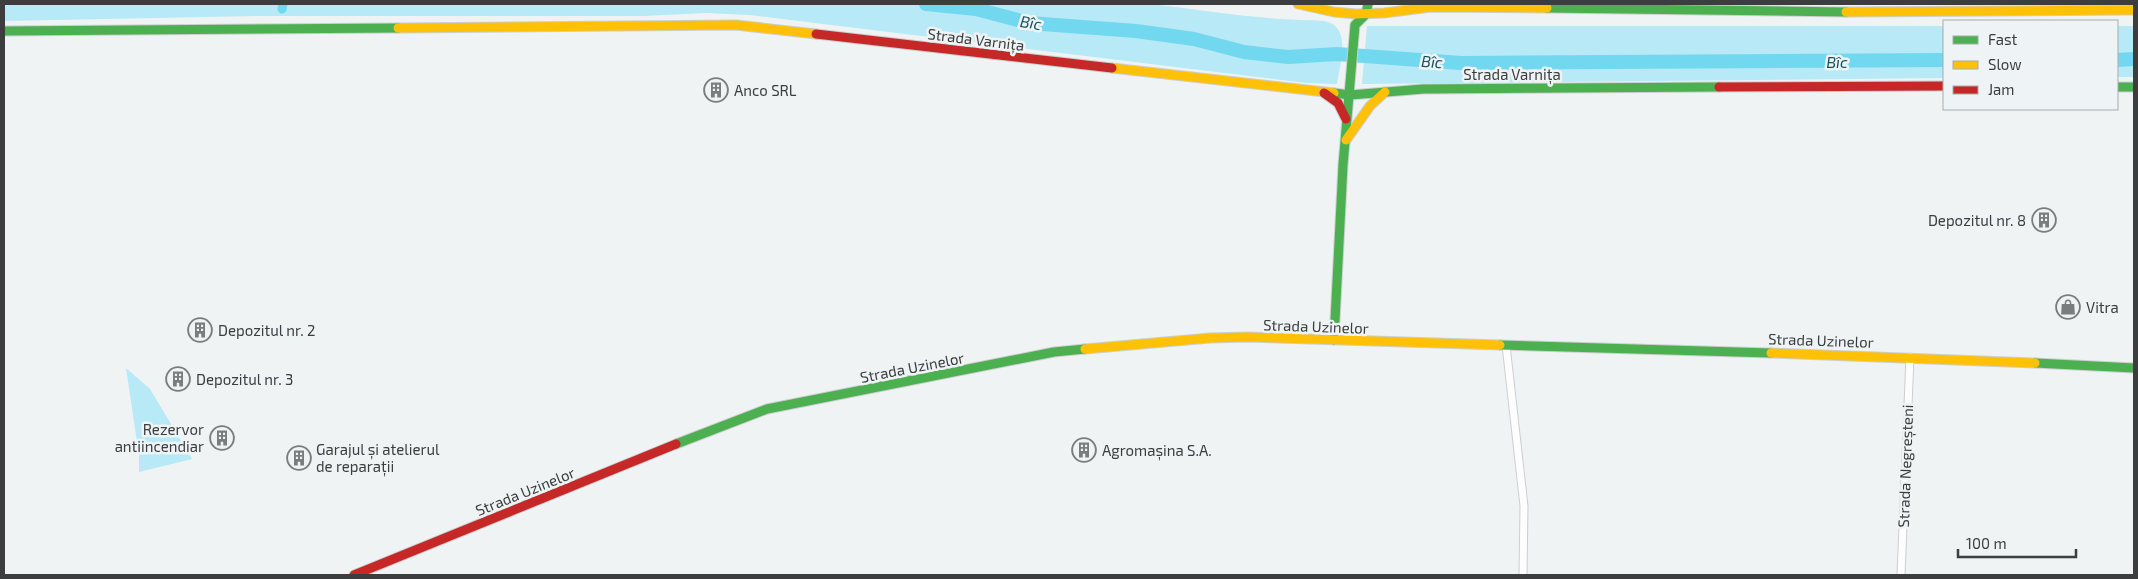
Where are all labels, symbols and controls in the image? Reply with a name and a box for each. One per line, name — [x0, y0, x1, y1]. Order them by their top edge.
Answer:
water label: Bîc — [1019, 11, 1043, 33]
legend — [1943, 20, 2118, 110]
street label: Strada Varnița — [926, 24, 1025, 56]
text: Fast — [1988, 30, 2018, 48]
water label: Bîc — [1421, 51, 1444, 71]
water label: Bîc — [1826, 52, 1848, 71]
text: Slow — [1988, 55, 2022, 73]
street label: Strada Varnița — [1463, 65, 1561, 85]
building icon: Anco SRL — [703, 77, 729, 103]
text: Jam — [1988, 80, 2014, 98]
place label: Anco SRL — [734, 81, 797, 99]
building icon: Depozitul nr. 8 — [2031, 207, 2057, 233]
place label: Depozitul nr. 8 — [1928, 211, 2026, 229]
shop icon: Vitra — [2055, 294, 2081, 320]
place label: Vitra — [2086, 298, 2119, 316]
street label: Strada Uzinelor — [1263, 315, 1369, 337]
building icon: Depozitul nr. 2 — [187, 317, 213, 343]
place label: Depozitul nr. 2 — [218, 321, 315, 339]
street label: Strada Uzinelor — [1768, 329, 1874, 351]
street label: Strada Uzinelor — [858, 348, 966, 386]
building icon: Depozitul nr. 3 — [165, 366, 191, 392]
place label: Depozitul nr. 3 — [196, 370, 293, 388]
street label: Strada Negreșteni — [1894, 404, 1918, 528]
place label: Rezervor antiincendiar — [115, 420, 204, 455]
building icon: Rezervor antiincendiar — [209, 425, 235, 451]
building icon: Agromașina S.A. — [1071, 437, 1097, 463]
place label: Garajul și atelierul de reparații — [316, 440, 440, 477]
place label: Agromașina S.A. — [1102, 441, 1212, 461]
building icon: Garajul și atelierul de reparații — [286, 445, 312, 471]
street label: Strada Uzinelor — [473, 463, 577, 519]
scale bar — [1958, 526, 2076, 558]
text: 100 m — [1966, 534, 2007, 552]

